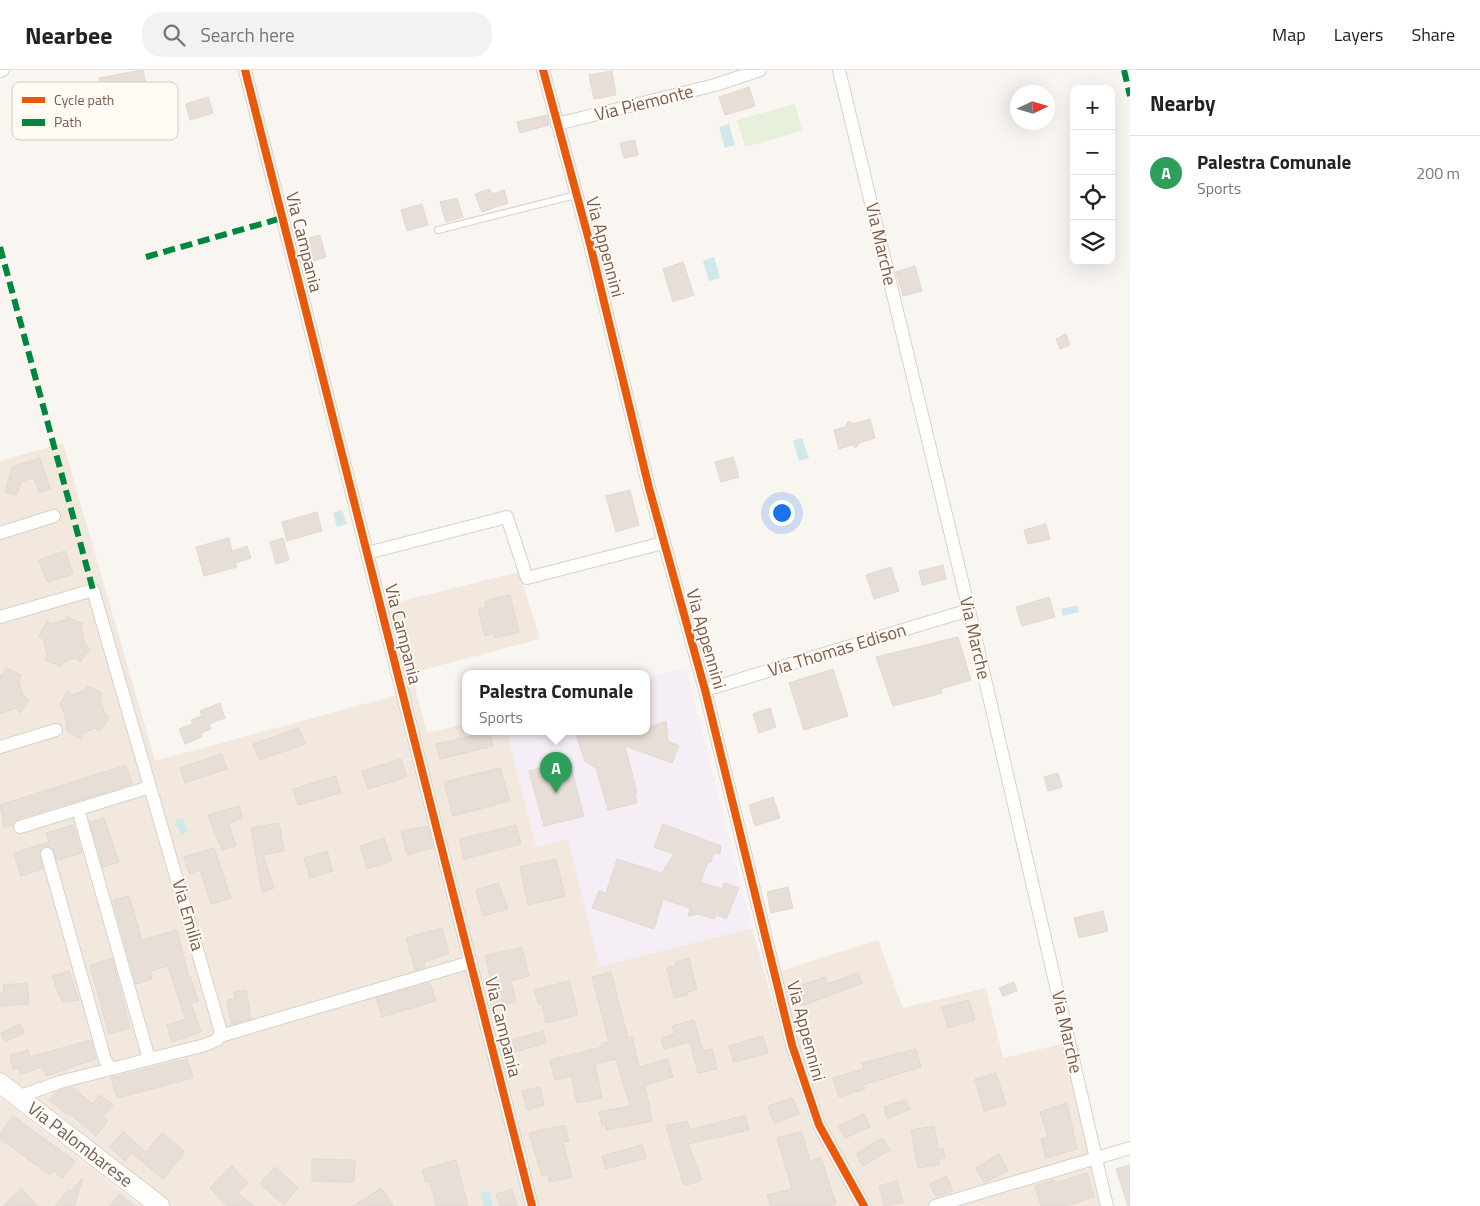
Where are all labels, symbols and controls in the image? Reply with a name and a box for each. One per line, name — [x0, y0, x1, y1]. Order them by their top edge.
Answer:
search box — [142, 12, 492, 57]
text: Nearbee — [25, 17, 112, 53]
text: Search here — [200, 20, 295, 49]
icon: search — [160, 21, 188, 49]
text: Map — [1272, 21, 1306, 48]
text: Layers — [1334, 21, 1383, 48]
text: Share — [1411, 21, 1455, 48]
street label: Via Piemonte — [592, 77, 696, 128]
legend — [12, 82, 178, 140]
north arrow — [1010, 85, 1055, 130]
map controls — [1070, 85, 1115, 265]
button: + — [1070, 85, 1115, 130]
text: Nearby — [1150, 87, 1215, 119]
text: Cycle path — [54, 89, 114, 110]
text: Path — [54, 111, 82, 132]
button: − — [1070, 130, 1115, 175]
text: Palestra Comunale — [1197, 147, 1351, 176]
text: A — [1161, 161, 1171, 185]
text: 200 m — [1416, 161, 1460, 185]
button: locate — [1070, 175, 1115, 220]
text: Sports — [1197, 176, 1241, 200]
street label: Via Campania — [279, 189, 330, 295]
street label: Via Appennini — [579, 194, 632, 300]
street label: Via Marche — [859, 200, 904, 288]
button: layers — [1070, 220, 1115, 265]
your location — [769, 500, 795, 526]
street label: Via Campania — [378, 581, 429, 687]
street label: Via Appennini — [679, 586, 734, 692]
street label: Via Marche — [953, 594, 998, 682]
street label: Via Thomas Edison — [764, 616, 909, 683]
popup — [462, 670, 650, 735]
text: Palestra Comunale — [479, 676, 633, 705]
text: Sports — [479, 705, 523, 729]
pin: A — [540, 752, 572, 793]
street label: Via Emilia — [165, 876, 212, 954]
street label: Via Campania — [478, 974, 529, 1080]
street label: Via Appennini — [780, 978, 833, 1084]
street label: Via Marche — [1045, 988, 1090, 1076]
street label: Via Palombarese — [22, 1095, 139, 1194]

